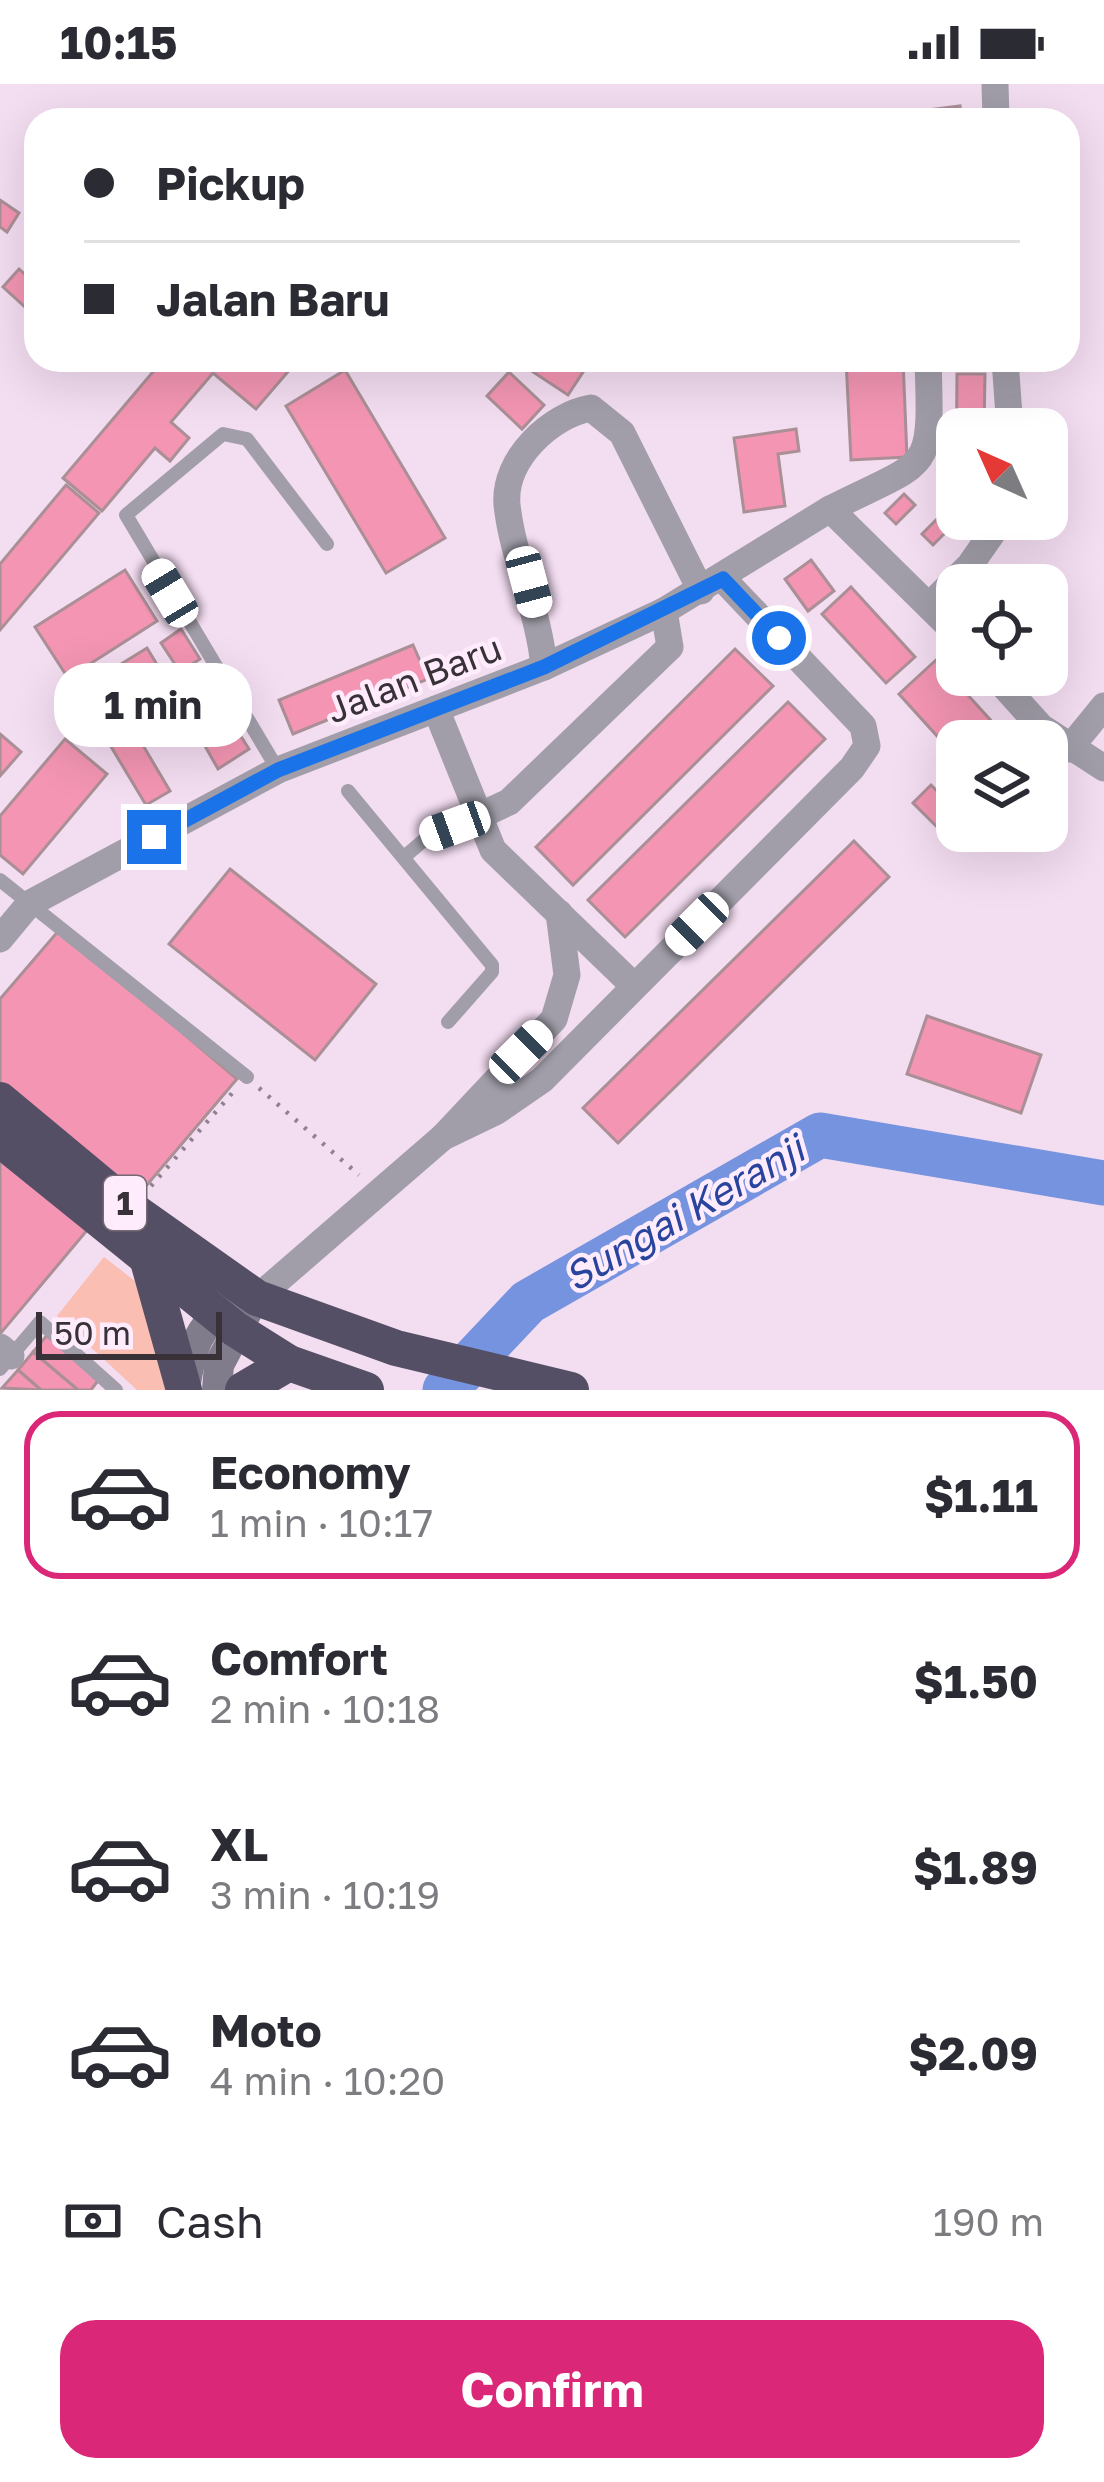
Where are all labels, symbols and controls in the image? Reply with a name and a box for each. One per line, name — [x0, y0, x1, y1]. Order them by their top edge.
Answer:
text: 10:15 — [60, 15, 177, 69]
text: Pickup — [156, 156, 305, 210]
text: Jalan Baru — [156, 272, 390, 326]
north arrow — [936, 408, 1068, 540]
map controls — [936, 408, 1068, 852]
car — [502, 543, 556, 621]
car — [136, 553, 204, 633]
button: locate — [936, 564, 1068, 696]
route start — [752, 611, 806, 665]
street label: Jalan Baru — [320, 626, 507, 732]
callout: 1 min — [55, 663, 253, 747]
text: 1 min — [104, 681, 202, 728]
button: layers — [936, 720, 1068, 852]
car — [415, 797, 495, 855]
route end — [127, 810, 181, 864]
car — [659, 886, 735, 962]
car — [483, 1014, 559, 1090]
water label: Sungai Keranji — [555, 1123, 816, 1300]
road number: 1 — [104, 1176, 146, 1230]
scale bar — [36, 1306, 222, 1359]
text: 50 m — [54, 1313, 131, 1352]
icon: car — [66, 1441, 174, 1549]
text: Economy — [210, 1445, 411, 1499]
text: $1.11 — [924, 1468, 1038, 1522]
text: 1 min · 10:17 — [210, 1499, 433, 1546]
icon: car — [66, 1627, 174, 1735]
text: Comfort — [210, 1631, 388, 1685]
text: $1.50 — [914, 1654, 1038, 1708]
text: 2 min · 10:18 — [210, 1685, 440, 1732]
icon: car — [66, 1813, 174, 1921]
text: XL — [210, 1817, 268, 1871]
text: $1.89 — [913, 1840, 1038, 1894]
text: 3 min · 10:19 — [210, 1871, 440, 1918]
icon: car — [66, 1999, 174, 2107]
text: Moto — [210, 2003, 322, 2057]
text: $2.09 — [908, 2026, 1038, 2080]
text: 4 min · 10:20 — [210, 2057, 445, 2104]
icon: cash — [60, 2188, 126, 2254]
text: Cash — [156, 2194, 264, 2248]
text: 190 m — [933, 2198, 1044, 2245]
button: Confirm — [60, 2320, 1044, 2458]

